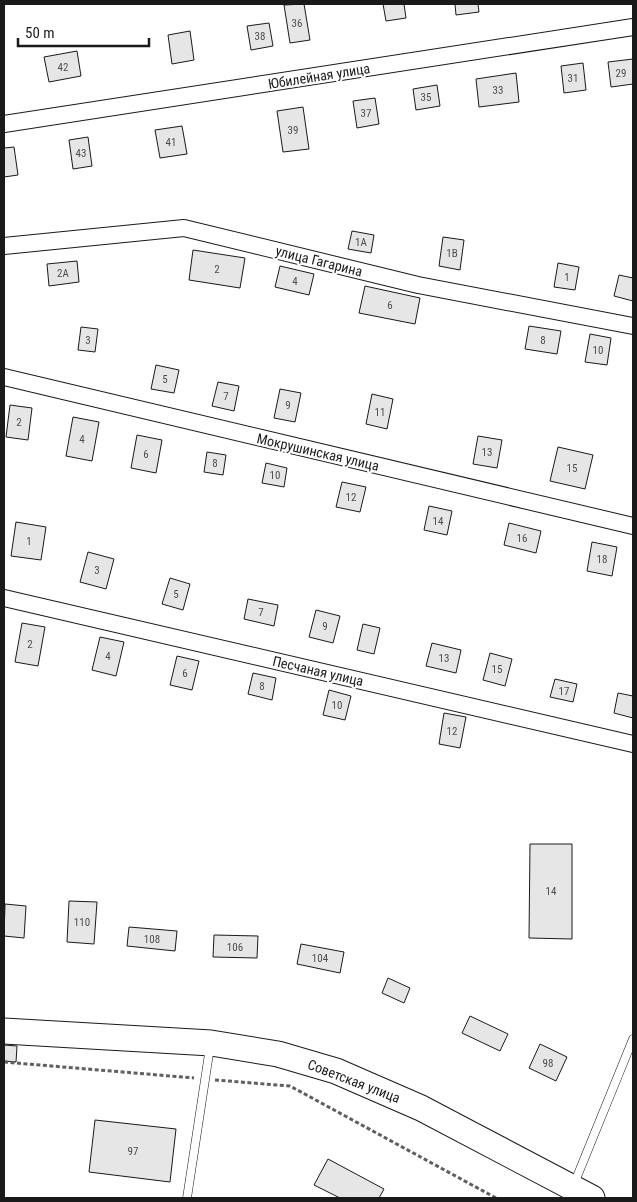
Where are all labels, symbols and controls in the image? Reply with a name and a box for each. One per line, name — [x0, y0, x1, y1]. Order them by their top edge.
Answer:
scale bar — [18, 15, 149, 47]
house number: 36 — [292, 17, 302, 30]
text: 50 m — [25, 24, 55, 42]
house number: 38 — [255, 30, 265, 43]
street label: Юбилейная улица — [267, 60, 371, 92]
house number: 42 — [58, 61, 68, 74]
house number: 29 — [616, 67, 626, 80]
house number: 31 — [568, 72, 578, 85]
house number: 33 — [493, 84, 503, 97]
house number: 35 — [421, 91, 431, 104]
house number: 37 — [361, 107, 371, 120]
house number: 39 — [288, 124, 298, 137]
house number: 41 — [166, 136, 176, 149]
house number: 43 — [76, 147, 86, 160]
house number: 1А — [355, 236, 368, 249]
street label: улица Гагарина — [274, 242, 364, 280]
house number: 1В — [446, 247, 458, 260]
house number: 2 — [214, 263, 220, 276]
house number: 2А — [57, 267, 70, 280]
house number: 1 — [564, 271, 570, 284]
house number: 4 — [292, 275, 298, 288]
house number: 6 — [387, 299, 393, 312]
house number: 3 — [85, 334, 91, 347]
house number: 8 — [540, 334, 546, 347]
house number: 10 — [593, 344, 603, 357]
house number: 5 — [162, 373, 168, 386]
house number: 7 — [223, 390, 229, 403]
house number: 9 — [285, 399, 291, 412]
house number: 11 — [375, 406, 385, 419]
house number: 2 — [16, 416, 22, 429]
street label: Мокрушинская улица — [255, 430, 381, 474]
house number: 4 — [79, 433, 85, 446]
house number: 13 — [482, 446, 492, 459]
house number: 6 — [143, 448, 149, 461]
house number: 8 — [212, 457, 218, 470]
house number: 15 — [567, 462, 577, 475]
house number: 10 — [270, 469, 280, 482]
house number: 12 — [346, 491, 356, 504]
house number: 14 — [433, 515, 444, 528]
house number: 16 — [517, 532, 527, 545]
house number: 1 — [26, 535, 32, 548]
house number: 18 — [597, 553, 607, 566]
house number: 3 — [94, 564, 100, 577]
house number: 5 — [173, 588, 179, 601]
house number: 7 — [258, 606, 264, 619]
house number: 9 — [322, 620, 328, 633]
house number: 2 — [27, 638, 33, 651]
house number: 4 — [105, 650, 111, 663]
house number: 13 — [439, 652, 449, 665]
street label: Песчаная улица — [271, 653, 365, 689]
house number: 15 — [492, 663, 502, 676]
house number: 6 — [182, 667, 188, 680]
house number: 8 — [259, 680, 265, 693]
house number: 17 — [559, 685, 569, 698]
house number: 10 — [332, 699, 342, 712]
house number: 12 — [447, 725, 457, 738]
house number: 14 — [546, 885, 557, 898]
house number: 110 — [74, 916, 90, 929]
house number: 108 — [144, 933, 160, 946]
house number: 106 — [227, 941, 243, 954]
house number: 104 — [312, 952, 329, 965]
street label: Советская улица — [306, 1056, 402, 1106]
house number: 98 — [543, 1057, 553, 1070]
house number: 97 — [128, 1145, 138, 1158]

